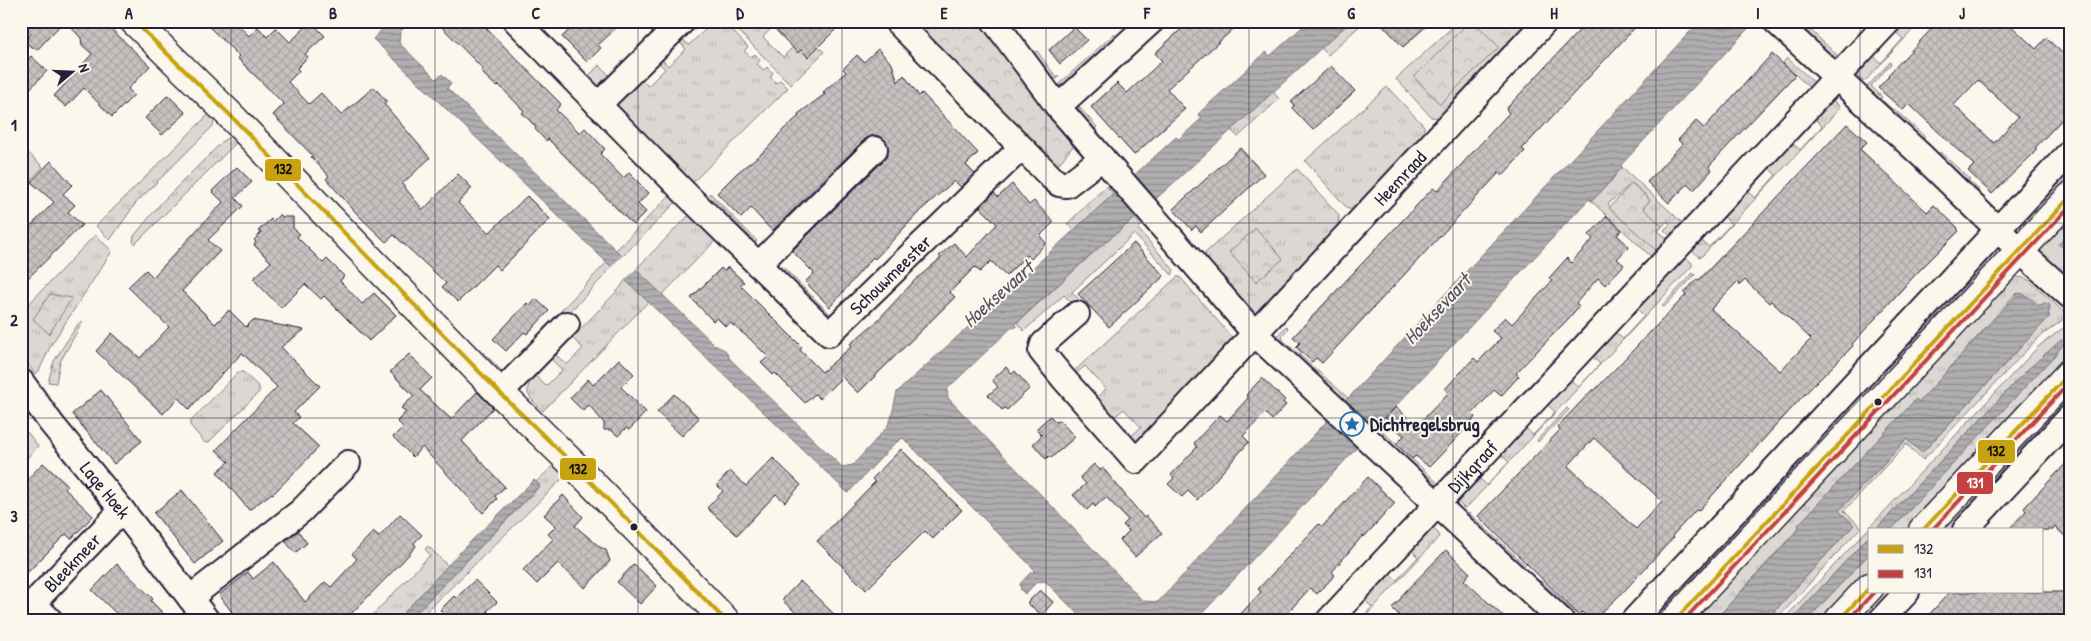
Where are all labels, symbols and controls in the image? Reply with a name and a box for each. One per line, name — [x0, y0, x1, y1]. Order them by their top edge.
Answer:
text: A — [125, 2, 133, 24]
text: B — [329, 2, 337, 24]
text: C — [532, 2, 541, 24]
text: D — [736, 2, 744, 24]
text: E — [940, 2, 948, 24]
text: F — [1143, 2, 1151, 24]
text: G — [1347, 2, 1355, 24]
text: H — [1550, 2, 1558, 24]
text: I — [1756, 2, 1760, 24]
text: J — [1959, 2, 1965, 24]
north arrow — [48, 48, 98, 98]
text: N — [75, 61, 95, 75]
text: 1 — [11, 114, 17, 136]
street label: Heemraad — [1368, 144, 1432, 211]
line badge: 132 — [264, 158, 302, 182]
text: 132 — [274, 159, 292, 178]
street label: Schouwmeester — [844, 228, 938, 320]
water label: Hoeksevaart — [956, 252, 1042, 333]
water label: Hoeksevaart — [1397, 265, 1479, 350]
text: 2 — [10, 309, 18, 331]
unlabelled marker — [1873, 397, 1883, 407]
place icon: Dichtregelsbrug — [1339, 411, 1365, 437]
place label: Dichtregelsbrug — [1370, 411, 1480, 438]
street label: Dijkgraaf — [1441, 435, 1504, 499]
line badge: 132 — [1977, 439, 2016, 464]
text: 132 — [1987, 441, 2005, 460]
street label: Lage Hoek — [74, 456, 137, 524]
line badge: 132 — [559, 457, 597, 481]
text: 132 — [569, 459, 587, 478]
line badge: 131 — [1956, 471, 1994, 495]
text: 131 — [1967, 473, 1983, 492]
text: 3 — [10, 505, 18, 527]
unlabelled marker — [629, 522, 639, 532]
street label: Bleekmeer — [37, 527, 107, 598]
legend — [1868, 528, 2044, 594]
text: 132 — [1914, 538, 1933, 559]
text: 131 — [1914, 562, 1932, 583]

